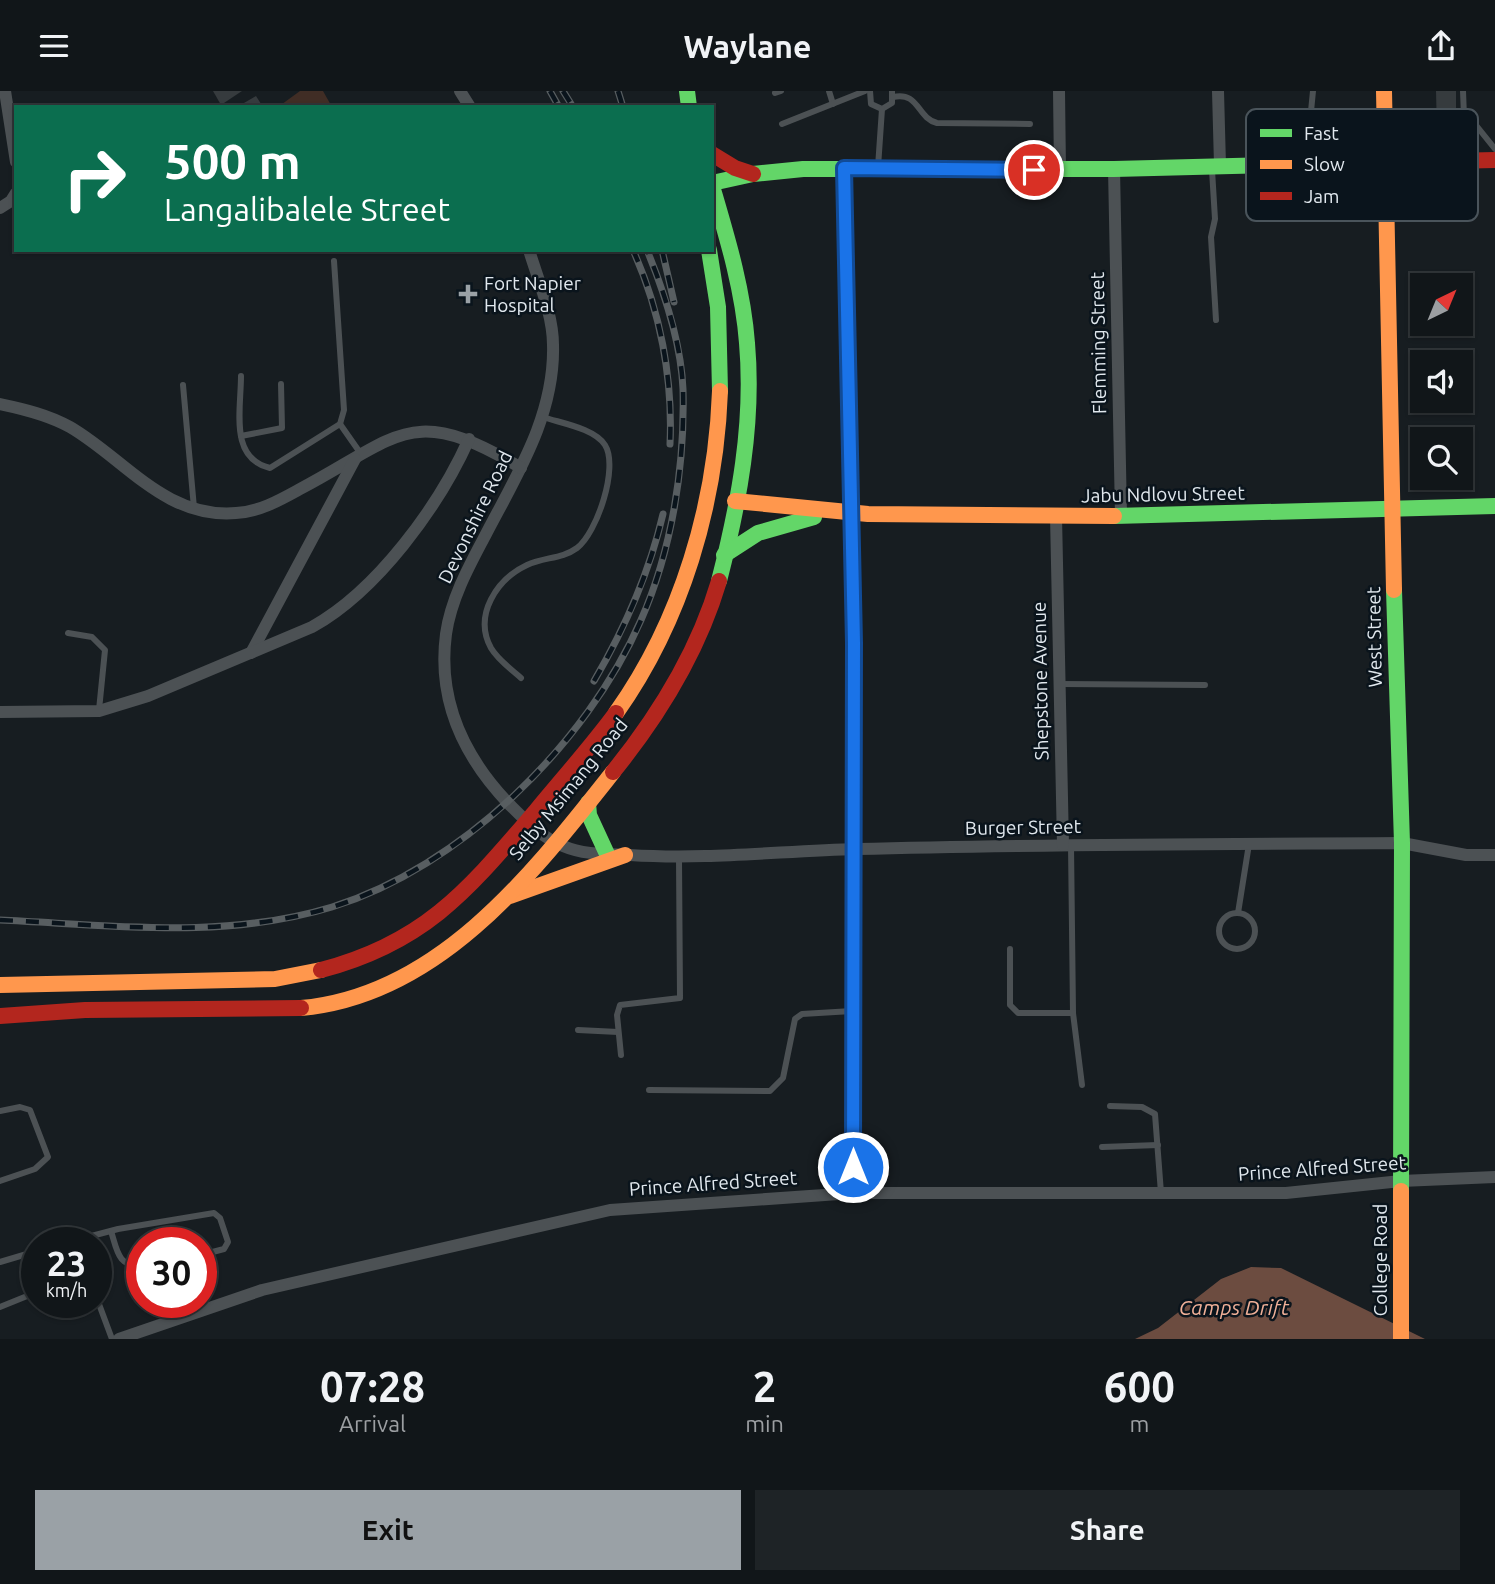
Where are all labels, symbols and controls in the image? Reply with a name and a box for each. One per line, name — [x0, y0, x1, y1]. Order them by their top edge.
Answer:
icon: menu — [35, 27, 73, 65]
icon: share — [1422, 27, 1460, 65]
text: Waylane — [684, 28, 811, 64]
legend — [1246, 109, 1478, 221]
text: Fast — [1304, 122, 1339, 144]
icon: right — [49, 133, 140, 224]
text: 500 m — [164, 133, 301, 188]
pin — [1004, 140, 1064, 200]
icon: arrive — [1015, 151, 1053, 189]
text: Slow — [1304, 153, 1345, 175]
text: Jam — [1304, 185, 1340, 207]
text: Langalibalele Street — [164, 191, 450, 227]
street label: Flemming Street — [1086, 271, 1110, 414]
place label: Fort Napier Hospital — [484, 272, 581, 316]
north arrow — [1410, 273, 1474, 336]
map controls — [1410, 273, 1473, 490]
marker: Fort Napier Hospital — [458, 284, 478, 304]
button: sound — [1410, 350, 1473, 413]
button: search — [1410, 427, 1473, 490]
street label: Devonshire Road — [433, 447, 517, 587]
street label: Jabu Ndlovu Street — [1081, 482, 1246, 506]
street label: West Street — [1362, 586, 1386, 688]
street label: Shepstone Avenue — [1028, 601, 1052, 761]
street label: Selby Msimang Road — [504, 714, 632, 864]
street label: Burger Street — [965, 815, 1082, 839]
position arrow — [816, 1130, 890, 1204]
street label: Prince Alfred Street — [1237, 1151, 1407, 1185]
street label: Prince Alfred Street — [628, 1166, 798, 1200]
street label: College Road — [1369, 1204, 1391, 1316]
speed limit sign: 30 — [126, 1227, 217, 1318]
text: 23 — [47, 1243, 86, 1283]
text: km/h — [46, 1280, 87, 1300]
water label: Camps Drift — [1179, 1295, 1290, 1319]
text: 07:28 — [320, 1363, 425, 1410]
text: 2 — [753, 1363, 776, 1410]
text: 600 — [1104, 1363, 1175, 1410]
text: Arrival — [339, 1411, 406, 1436]
text: min — [745, 1411, 784, 1436]
text: m — [1129, 1411, 1149, 1436]
button: Exit — [35, 1490, 741, 1570]
button: Share — [755, 1490, 1460, 1570]

